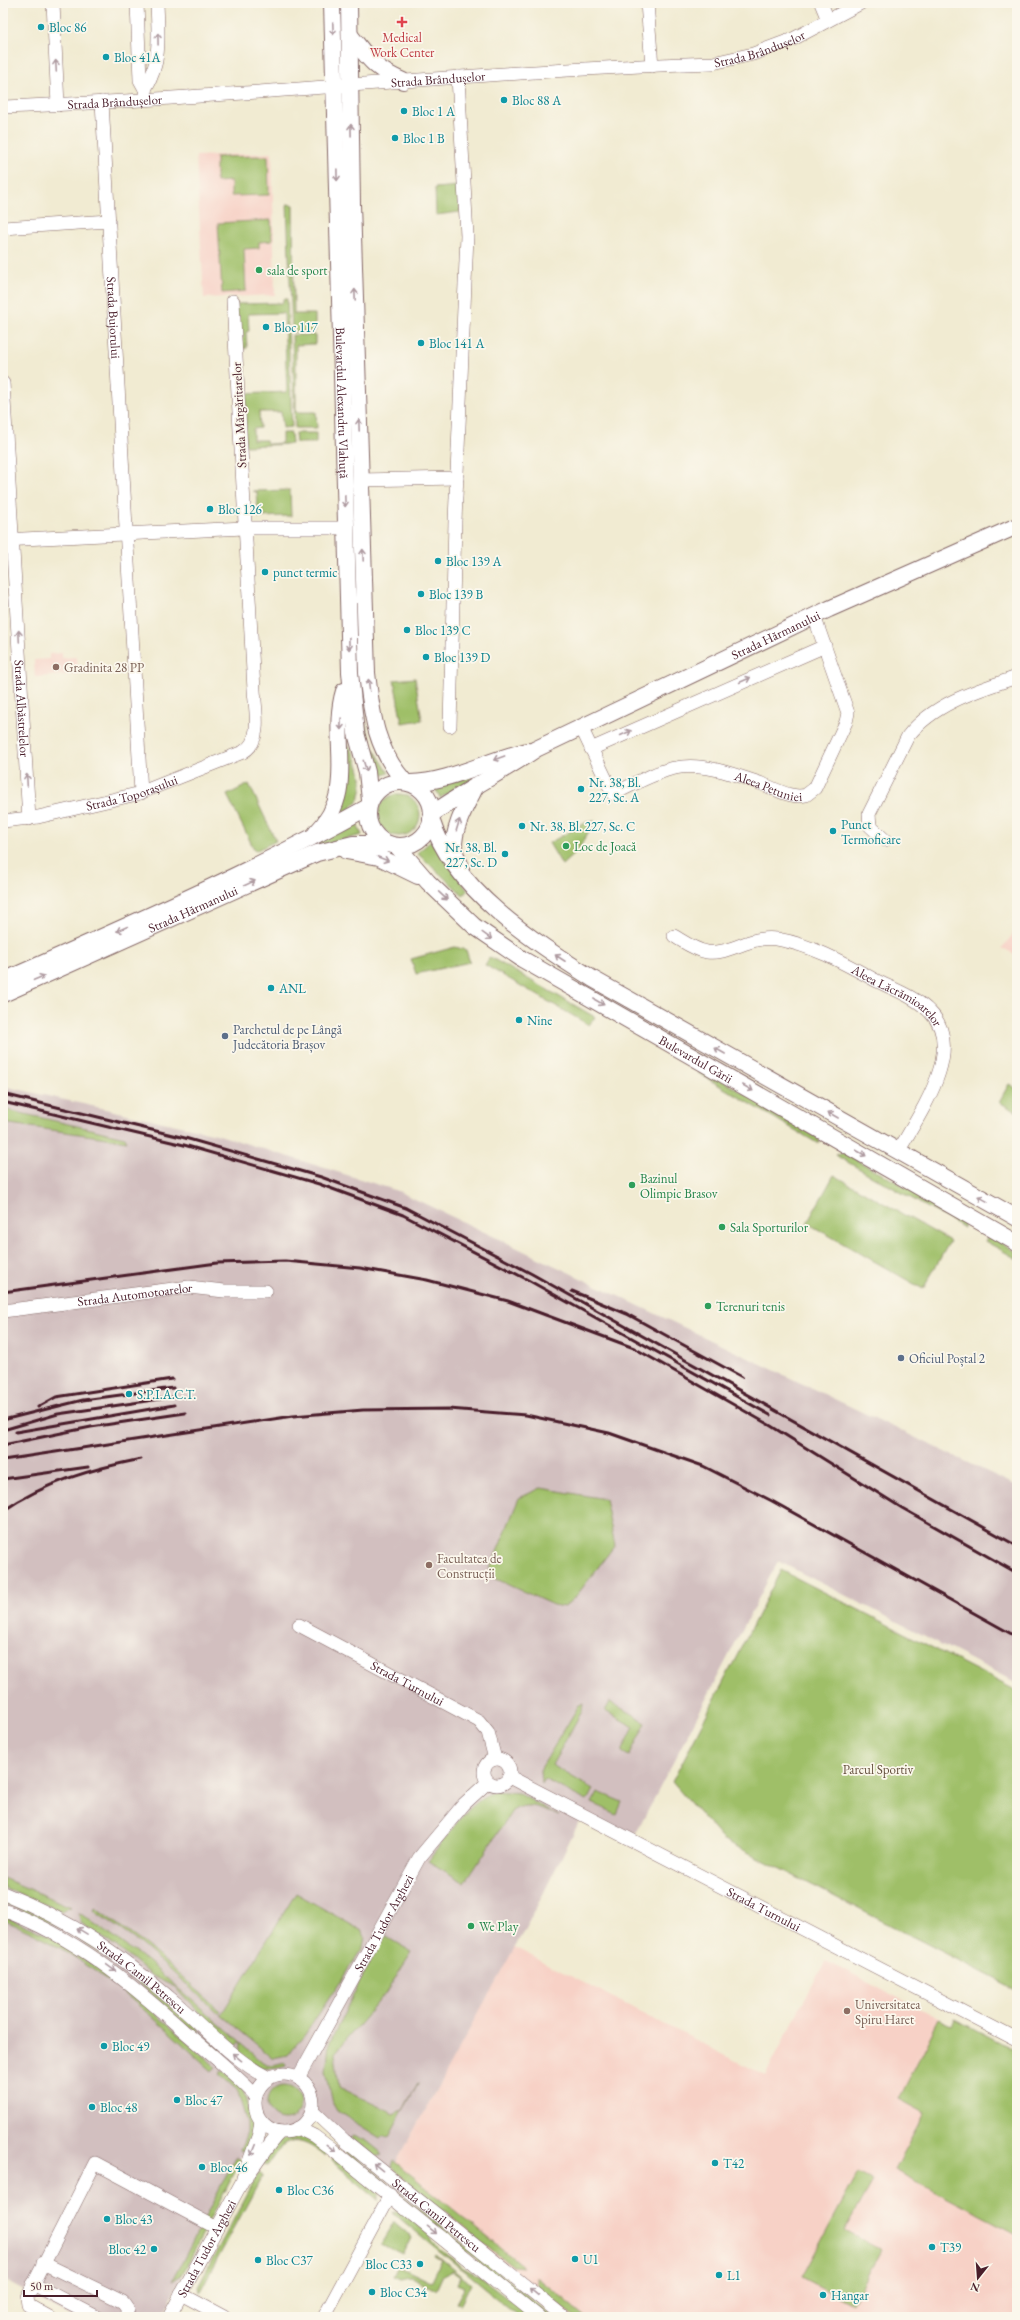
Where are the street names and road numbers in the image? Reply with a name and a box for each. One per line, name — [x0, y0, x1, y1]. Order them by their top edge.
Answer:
street label: Strada Brândușelor — [712, 25, 808, 71]
street label: Strada Brândușelor — [390, 67, 487, 91]
street label: Strada Brândușelor — [67, 90, 163, 113]
street label: Strada Bujorului — [103, 276, 125, 359]
street label: Bulevardul Alexandru Vlahuță — [332, 327, 353, 480]
street label: Strada Mărgăritarelor — [228, 361, 250, 468]
street label: Strada Hărmanului — [728, 606, 823, 663]
street label: Strada Albăstrelelor — [11, 659, 34, 758]
street label: Aleea Petuniei — [731, 766, 803, 804]
street label: Strada Toporașului — [84, 770, 180, 814]
street label: Strada Hărmanului — [145, 881, 240, 936]
street label: Aleea Lăcrămioarelor — [848, 960, 947, 1030]
street label: Bulevardul Gării — [656, 1031, 736, 1087]
street label: Strada Automotoarelor — [76, 1278, 194, 1310]
street label: Strada Turnului — [368, 1656, 447, 1709]
street label: Strada Tudor Arghezi — [350, 1871, 417, 1975]
street label: Strada Turnului — [724, 1883, 804, 1935]
street label: Strada Camil Petrescu — [94, 1936, 190, 2017]
street label: Strada Camil Petrescu — [389, 2174, 485, 2256]
street label: Strada Tudor Arghezi — [173, 2197, 239, 2300]

